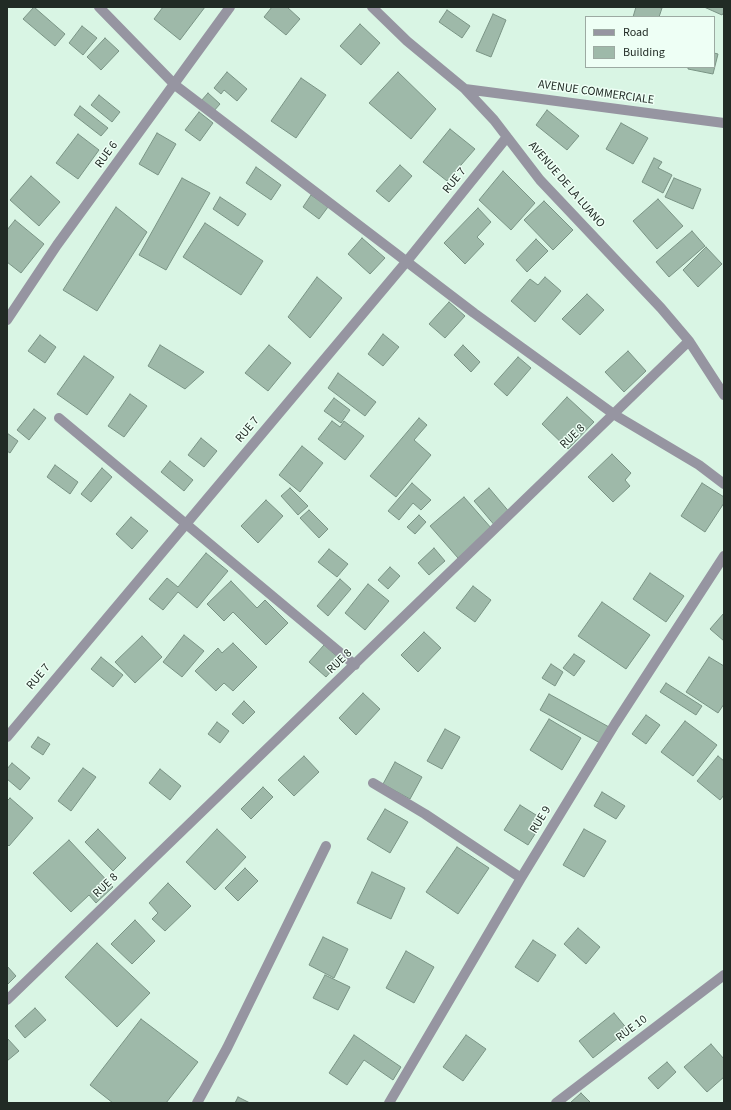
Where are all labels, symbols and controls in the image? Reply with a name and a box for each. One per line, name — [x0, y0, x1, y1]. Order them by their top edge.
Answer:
legend — [585, 16, 715, 68]
text: Road — [623, 24, 649, 41]
text: Building — [623, 44, 665, 61]
street label: AVENUE COMMERCIALE — [537, 78, 655, 108]
street label: RUE 6 — [93, 139, 121, 171]
street label: AVENUE DE LA LUANO — [525, 139, 607, 231]
street label: RUE 7 — [440, 165, 470, 197]
street label: RUE 7 — [233, 414, 263, 446]
street label: RUE 8 — [557, 422, 589, 452]
street label: RUE 8 — [324, 647, 356, 677]
street label: RUE 7 — [24, 661, 54, 693]
street label: RUE 9 — [527, 804, 555, 836]
street label: RUE 8 — [90, 871, 122, 901]
street label: RUE 10 — [614, 1013, 650, 1045]

